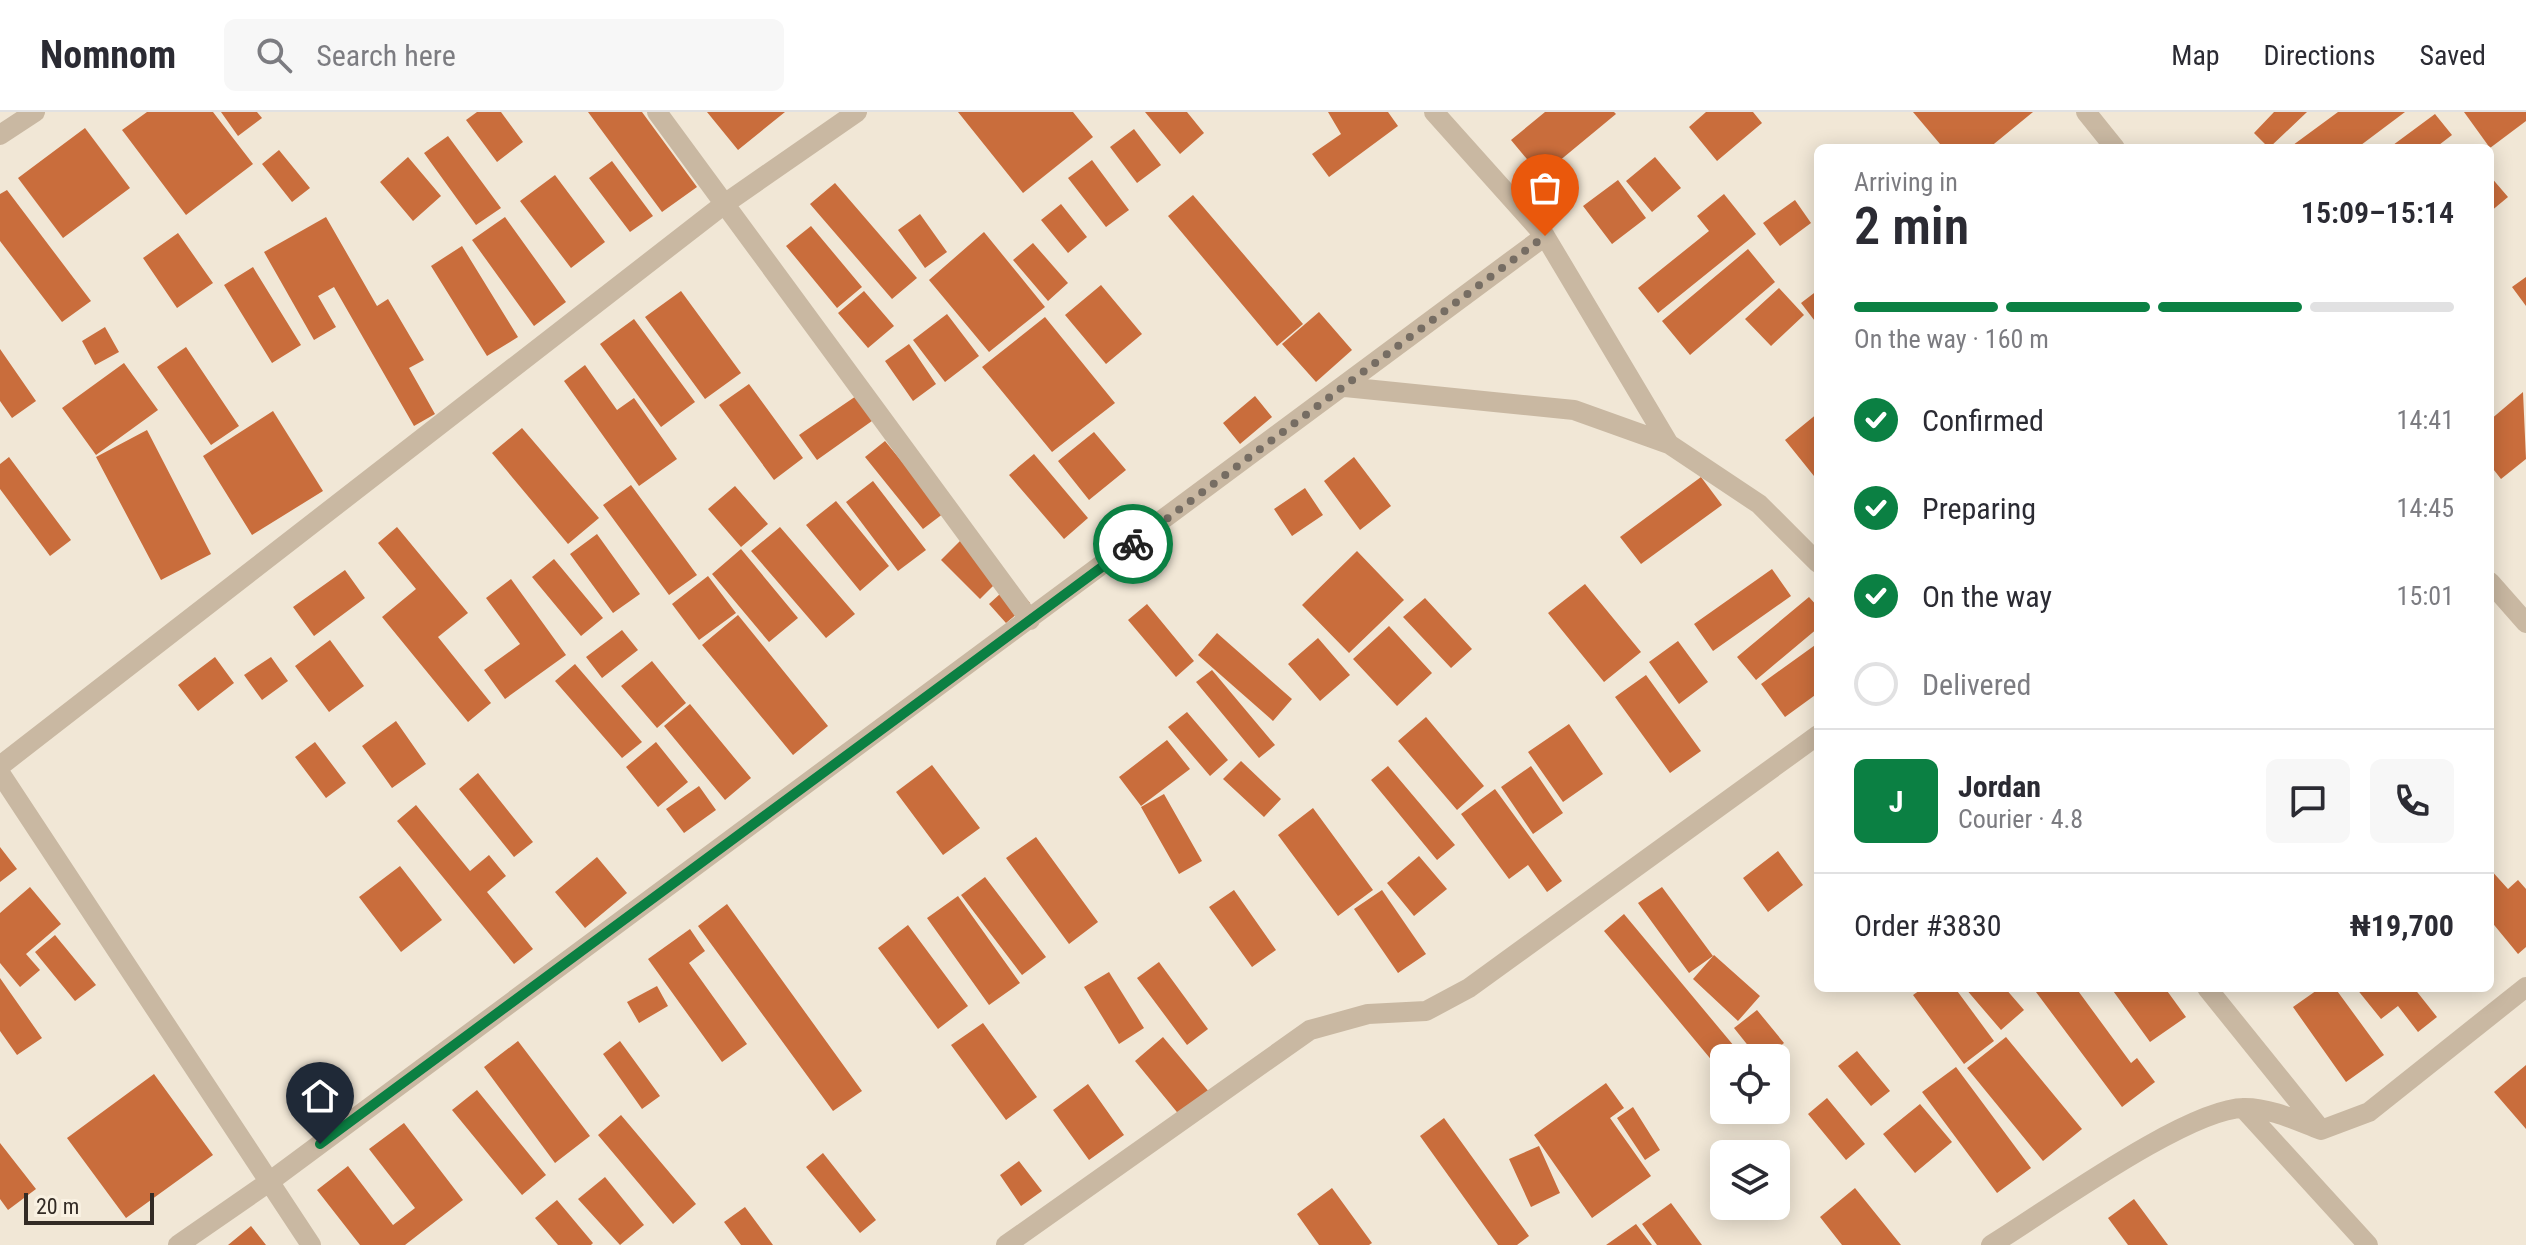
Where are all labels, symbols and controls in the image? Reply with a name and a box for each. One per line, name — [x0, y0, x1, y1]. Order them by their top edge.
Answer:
search box — [224, 19, 784, 91]
text: Nomnom — [40, 33, 176, 77]
icon: search — [252, 33, 296, 77]
text: Search here — [316, 38, 456, 73]
text: Map — [2171, 39, 2220, 72]
text: Directions — [2264, 39, 2375, 72]
text: Saved — [2419, 39, 2486, 72]
pin — [1511, 154, 1579, 236]
icon: bag — [1523, 166, 1567, 210]
text: Arriving in — [1854, 167, 1958, 197]
text: 15:09–15:14 — [2301, 195, 2454, 230]
text: 2 min — [1854, 196, 1969, 257]
text: On the way · 160 m — [1854, 324, 2049, 354]
icon: check — [1854, 398, 1898, 442]
text: Confirmed — [1922, 403, 2044, 438]
text: 14:41 — [2397, 405, 2454, 435]
icon: check — [1854, 486, 1898, 530]
text: Preparing — [1922, 491, 2036, 526]
text: 14:45 — [2397, 493, 2454, 523]
courier — [1093, 504, 1173, 584]
icon: bike — [1111, 522, 1155, 566]
icon: check — [1854, 574, 1898, 618]
text: On the way — [1922, 579, 2052, 614]
text: 15:01 — [2397, 581, 2454, 611]
text: Delivered — [1922, 667, 2031, 702]
button: chat — [2266, 759, 2350, 843]
button: phone — [2370, 759, 2454, 843]
text: Jordan — [1958, 769, 2041, 804]
text: J — [1889, 784, 1903, 819]
text: Courier · 4.8 — [1958, 804, 2083, 834]
text: Order #3830 — [1854, 908, 2002, 943]
text: ₦19,700 — [2349, 908, 2454, 943]
map controls — [1710, 1044, 1790, 1220]
button: locate — [1710, 1044, 1790, 1124]
pin — [286, 1062, 354, 1144]
icon: home — [298, 1074, 342, 1118]
button: layers — [1710, 1140, 1790, 1220]
scale bar — [24, 1189, 154, 1225]
text: 20 m — [36, 1194, 79, 1219]

